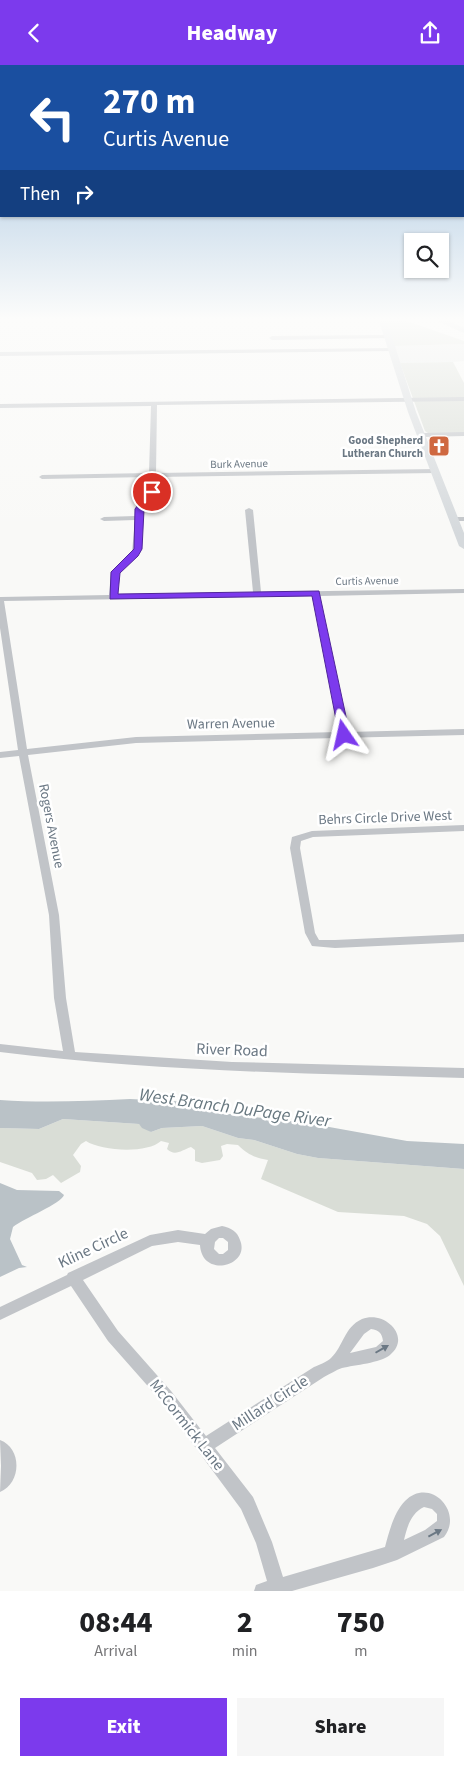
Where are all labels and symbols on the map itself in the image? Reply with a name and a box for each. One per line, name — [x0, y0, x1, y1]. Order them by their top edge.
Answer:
place label: Good Shepherd Lutheran Church — [342, 433, 423, 461]
church icon: Good Shepherd Lutheran Church — [427, 434, 451, 458]
street label: Burk Avenue — [210, 456, 269, 472]
pin — [131, 471, 173, 513]
street label: Curtis Avenue — [335, 573, 399, 589]
position arrow — [317, 708, 369, 760]
street label: Warren Avenue — [187, 713, 275, 735]
street label: Rogers Avenue — [33, 782, 69, 870]
street label: Behrs Circle Drive West — [318, 806, 452, 830]
street label: River Road — [196, 1038, 268, 1062]
water label: West Branch DuPage River — [138, 1082, 333, 1134]
street label: Kline Circle — [54, 1222, 132, 1274]
one-way arrow — [376, 1345, 389, 1354]
street label: Millard Circle — [228, 1370, 313, 1436]
street label: McCormick Lane — [144, 1375, 230, 1475]
one-way arrow — [427, 1529, 442, 1537]

